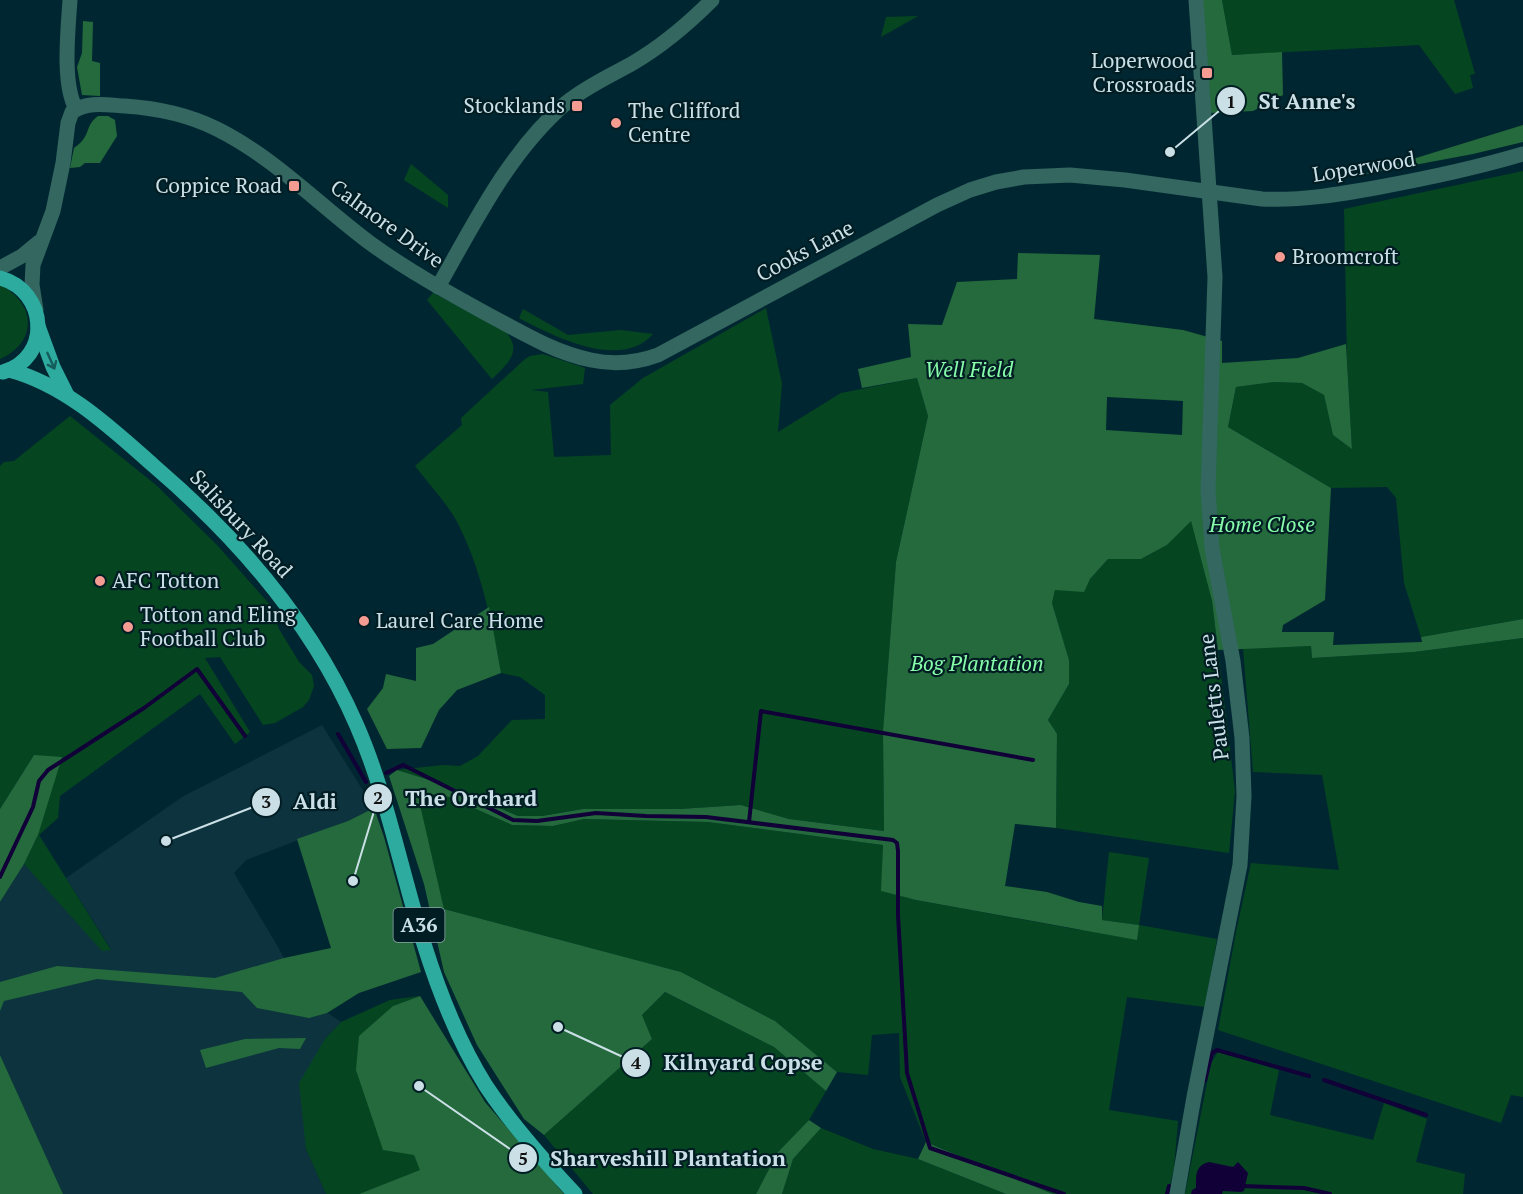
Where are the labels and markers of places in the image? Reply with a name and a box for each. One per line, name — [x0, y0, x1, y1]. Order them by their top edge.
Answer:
place label: Loperwood Crossroads — [1091, 46, 1195, 98]
marker: Loperwood Crossroads — [1200, 66, 1214, 80]
callout: St Anne's — [1216, 81, 1368, 121]
place label: Stocklands — [464, 91, 565, 119]
place label: The Clifford Centre — [628, 96, 741, 148]
marker: Stocklands — [570, 99, 584, 113]
marker: The Clifford Centre — [609, 116, 623, 130]
place label: Coppice Road — [155, 171, 282, 199]
marker: Coppice Road — [287, 179, 301, 193]
place label: Broomcroft — [1292, 242, 1399, 270]
marker: Broomcroft — [1273, 250, 1287, 264]
place label: AFC Totton — [112, 566, 220, 594]
marker: AFC Totton — [93, 574, 107, 588]
place label: Totton and Eling Football Club — [140, 600, 297, 652]
place label: Laurel Care Home — [376, 606, 544, 634]
marker: Laurel Care Home — [357, 614, 371, 628]
marker: Totton and Eling Football Club — [121, 620, 135, 634]
callout: The Orchard — [363, 778, 549, 818]
callout: Aldi — [251, 782, 349, 822]
callout: Kilnyard Copse — [621, 1043, 834, 1083]
callout: Sharveshill Plantation — [508, 1138, 798, 1178]

